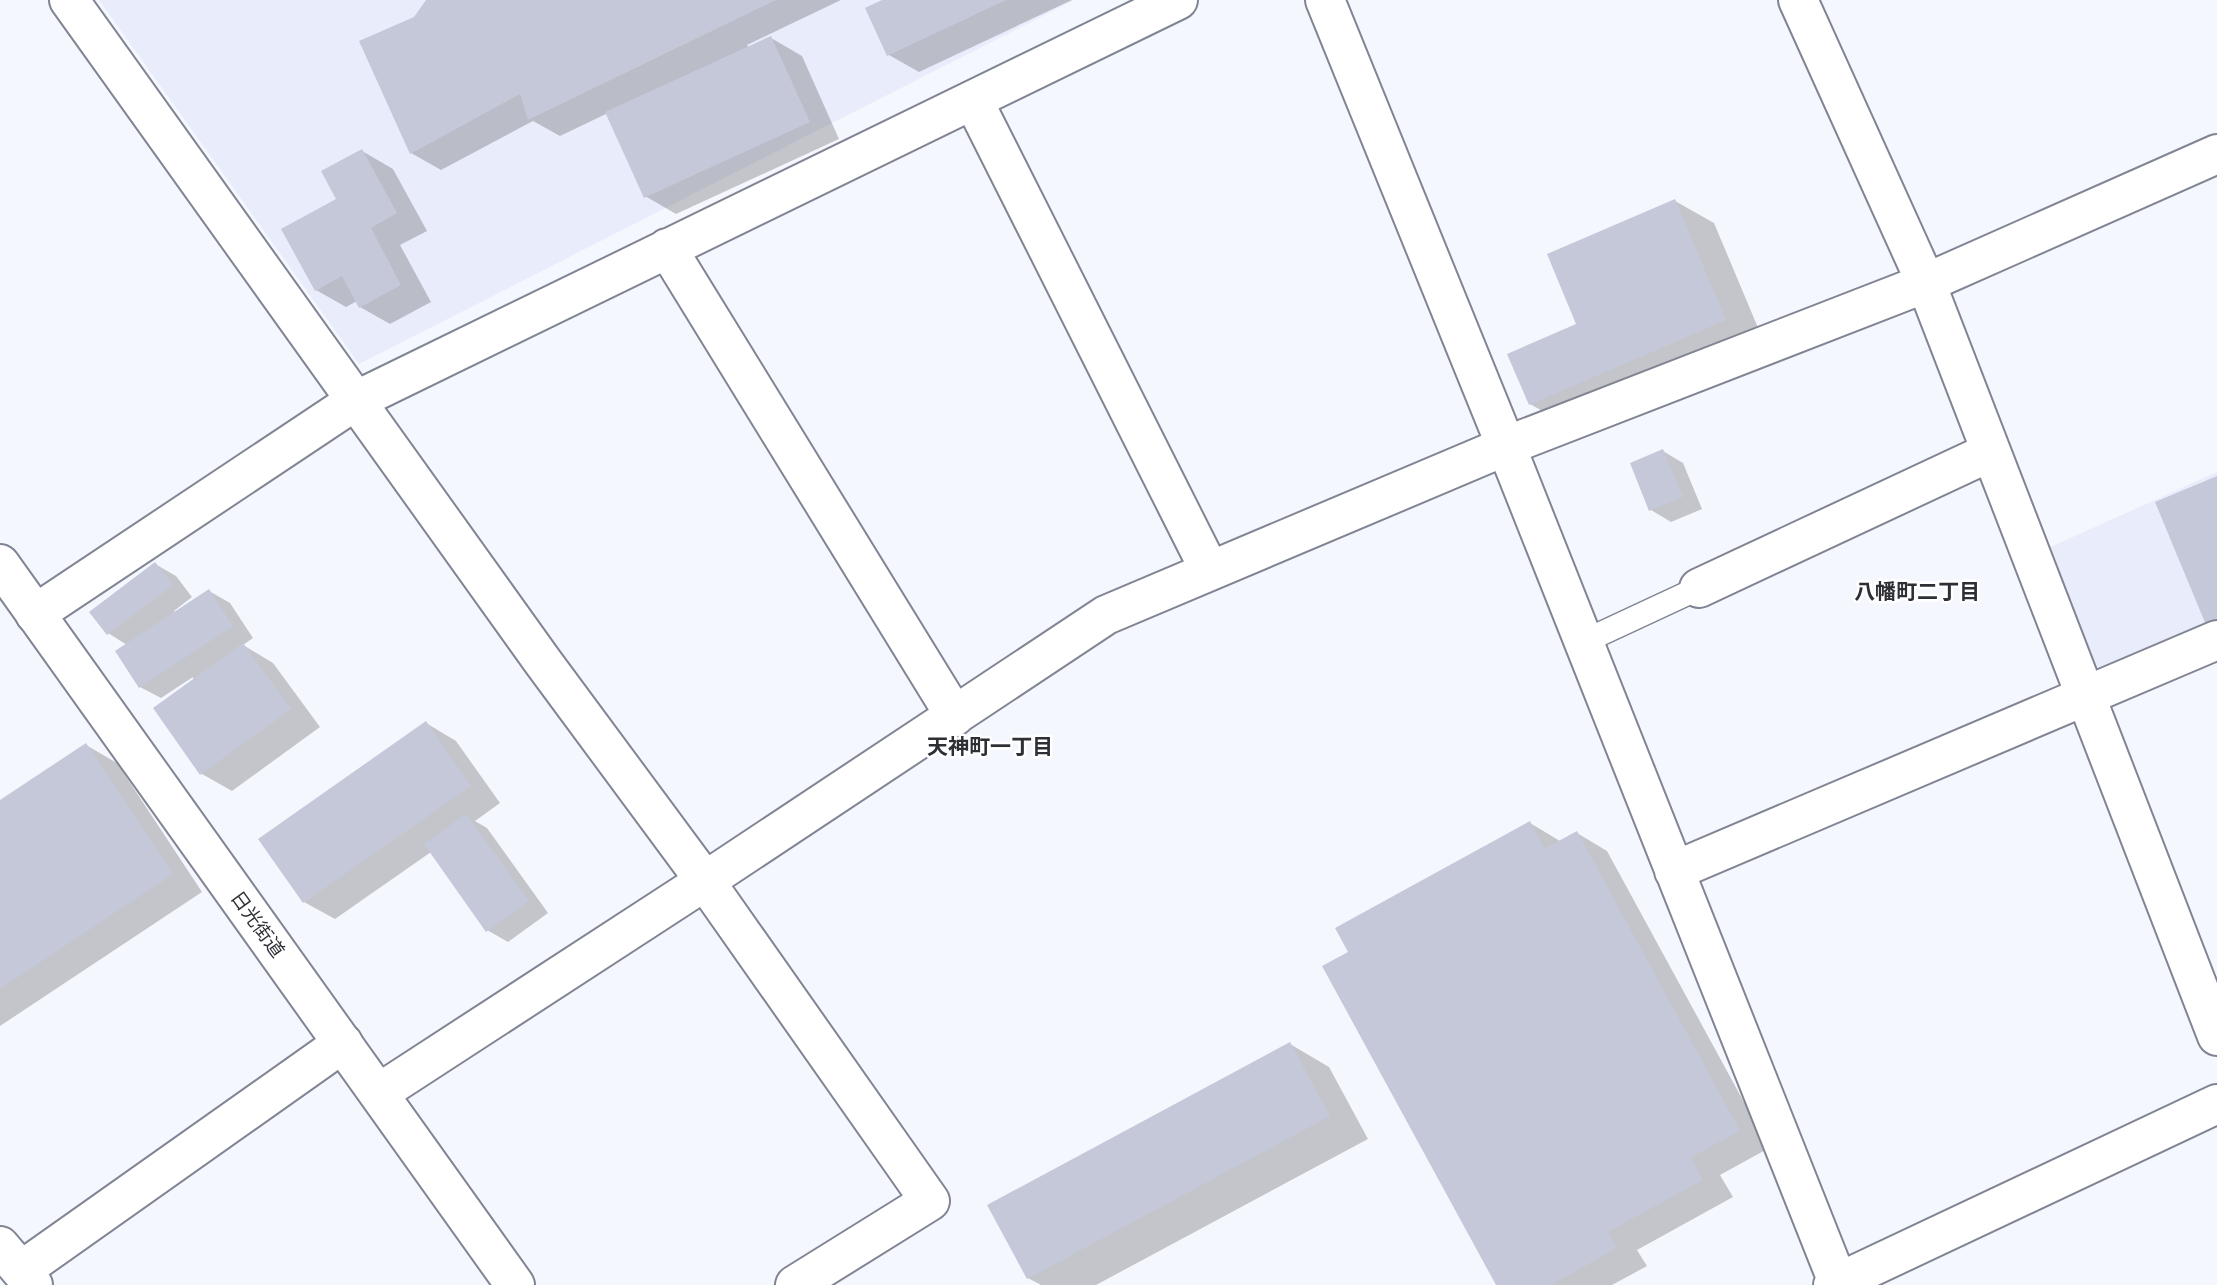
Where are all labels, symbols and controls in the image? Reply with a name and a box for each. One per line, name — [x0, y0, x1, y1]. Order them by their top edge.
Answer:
district label: 八幡町二丁目 — [1854, 579, 1980, 605]
district label: 天神町一丁目 — [927, 734, 1053, 760]
street label: 日光街道 — [226, 887, 289, 962]

